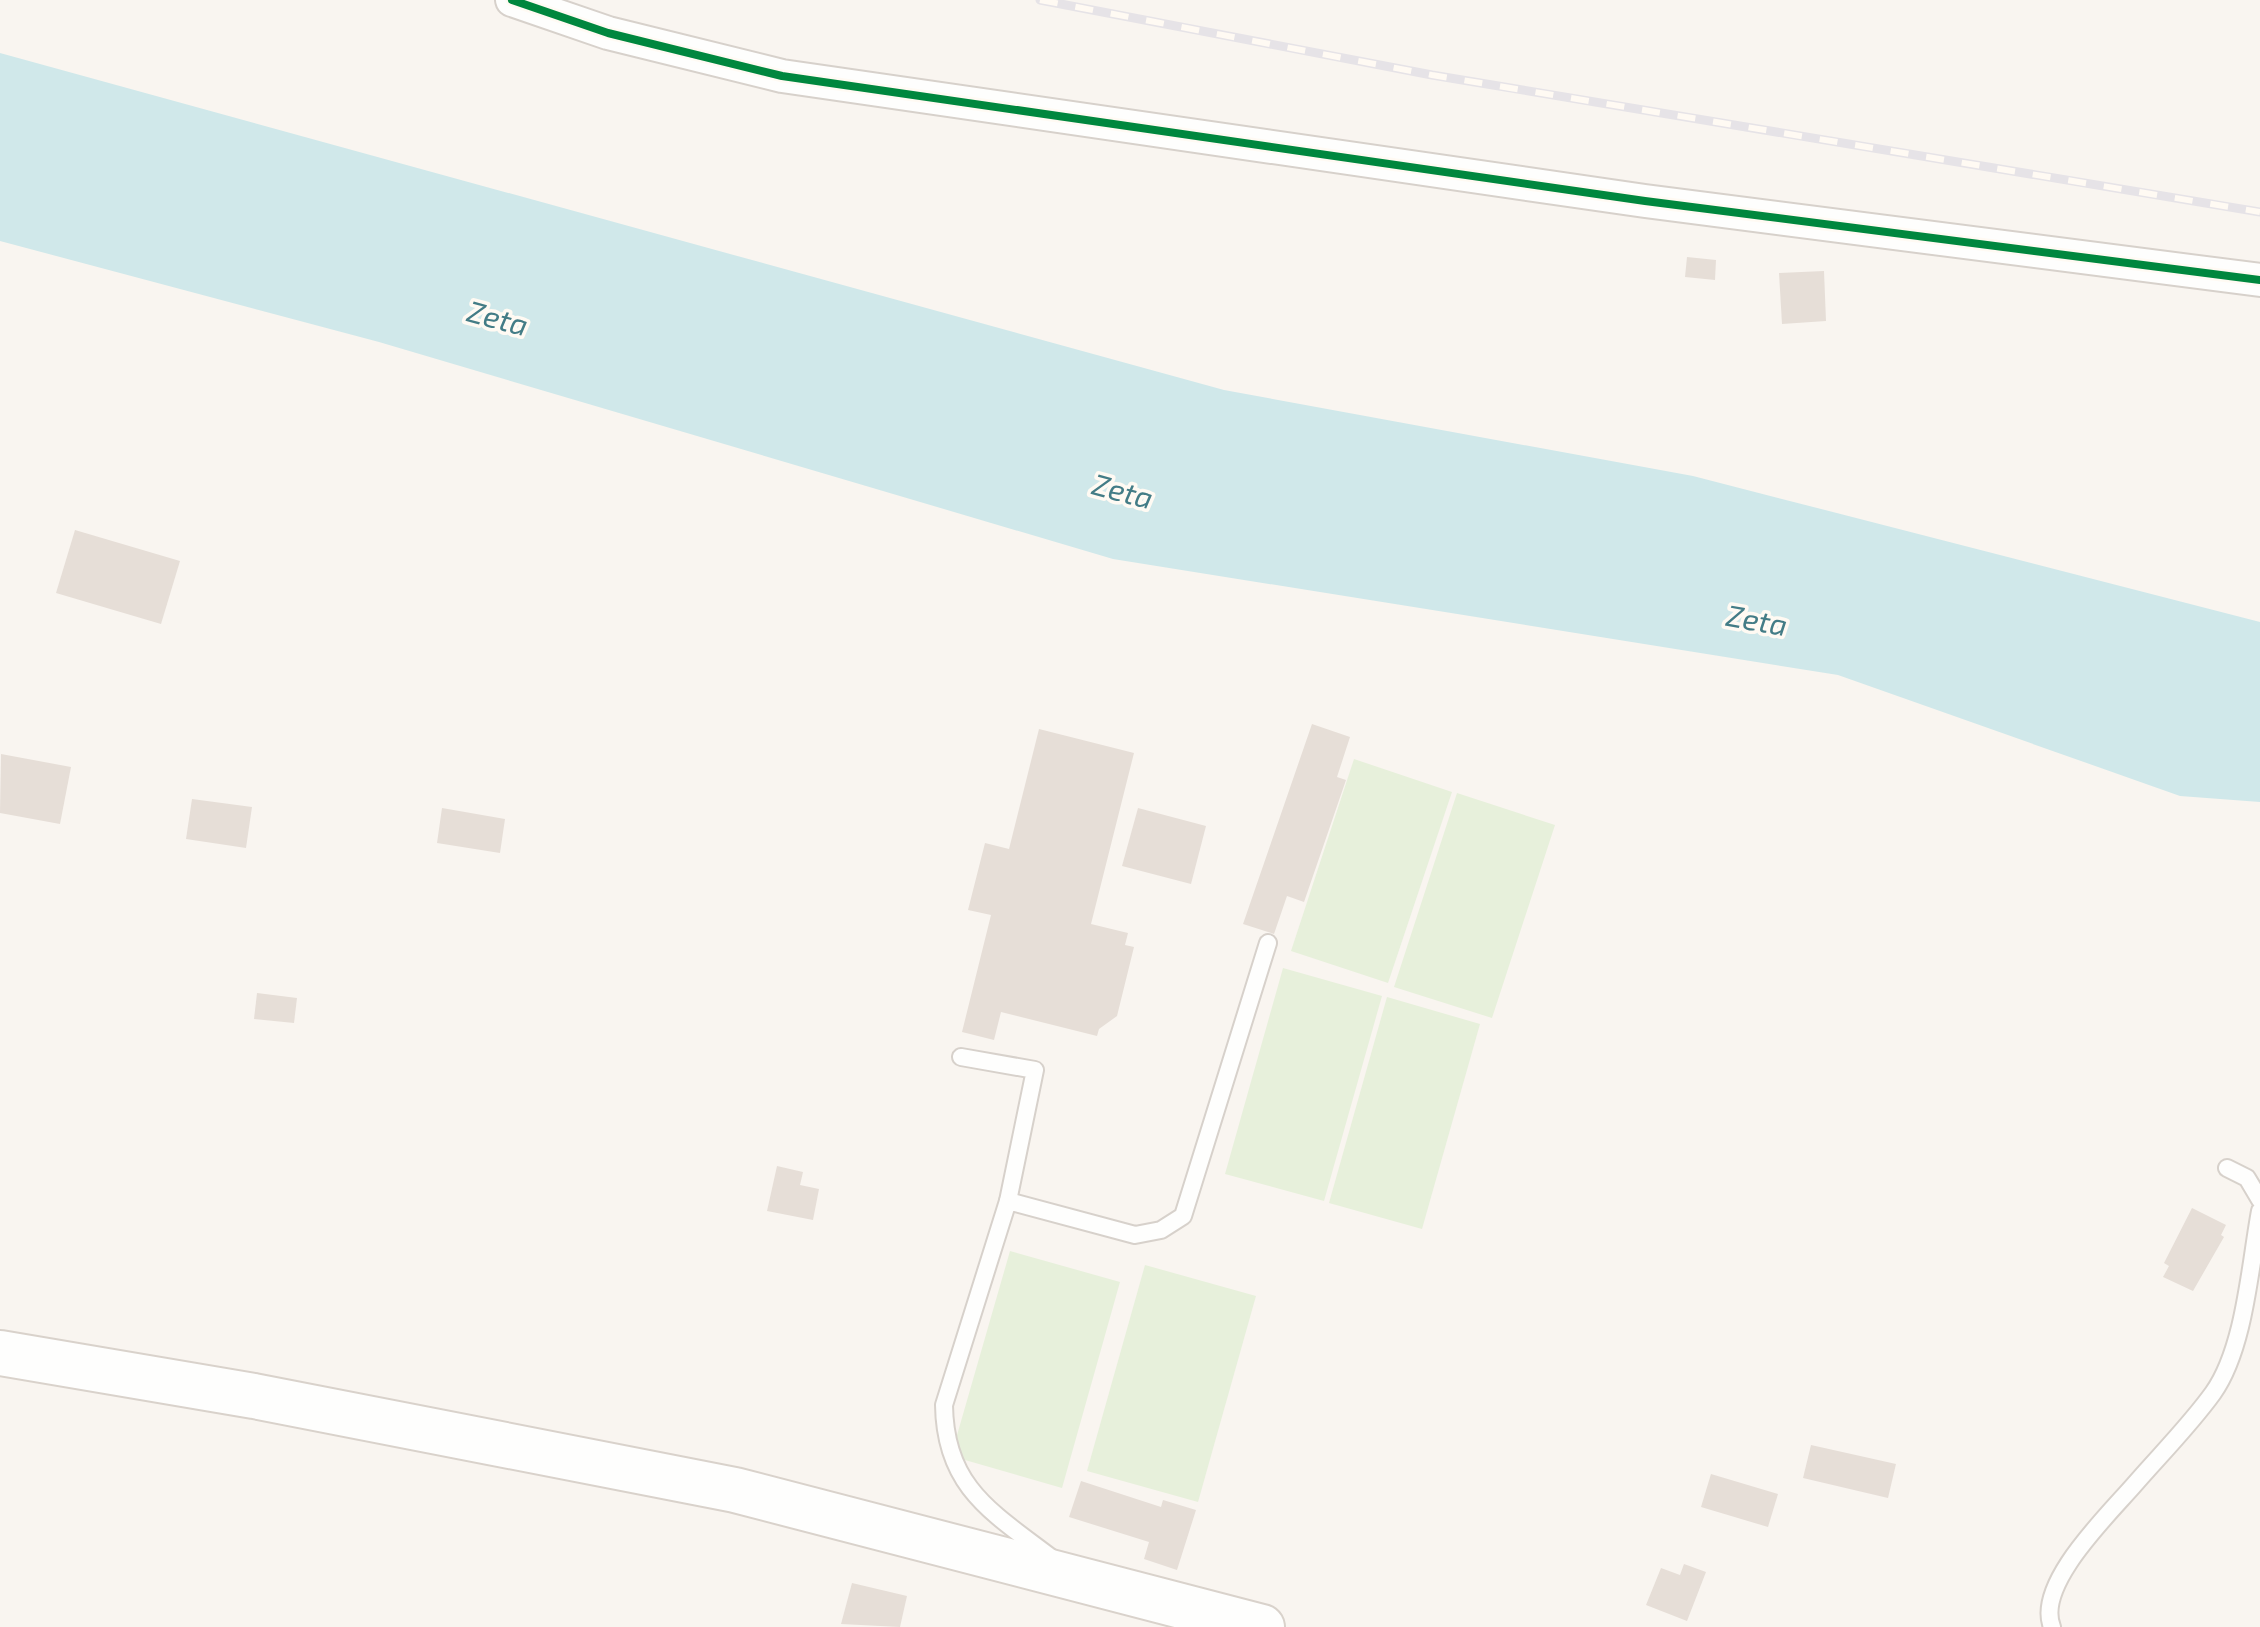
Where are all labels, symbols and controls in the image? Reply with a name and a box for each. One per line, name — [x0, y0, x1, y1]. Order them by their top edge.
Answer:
water label: Zeta — [464, 292, 532, 342]
water label: Zeta — [1089, 465, 1157, 515]
water label: Zeta — [1724, 596, 1790, 642]

